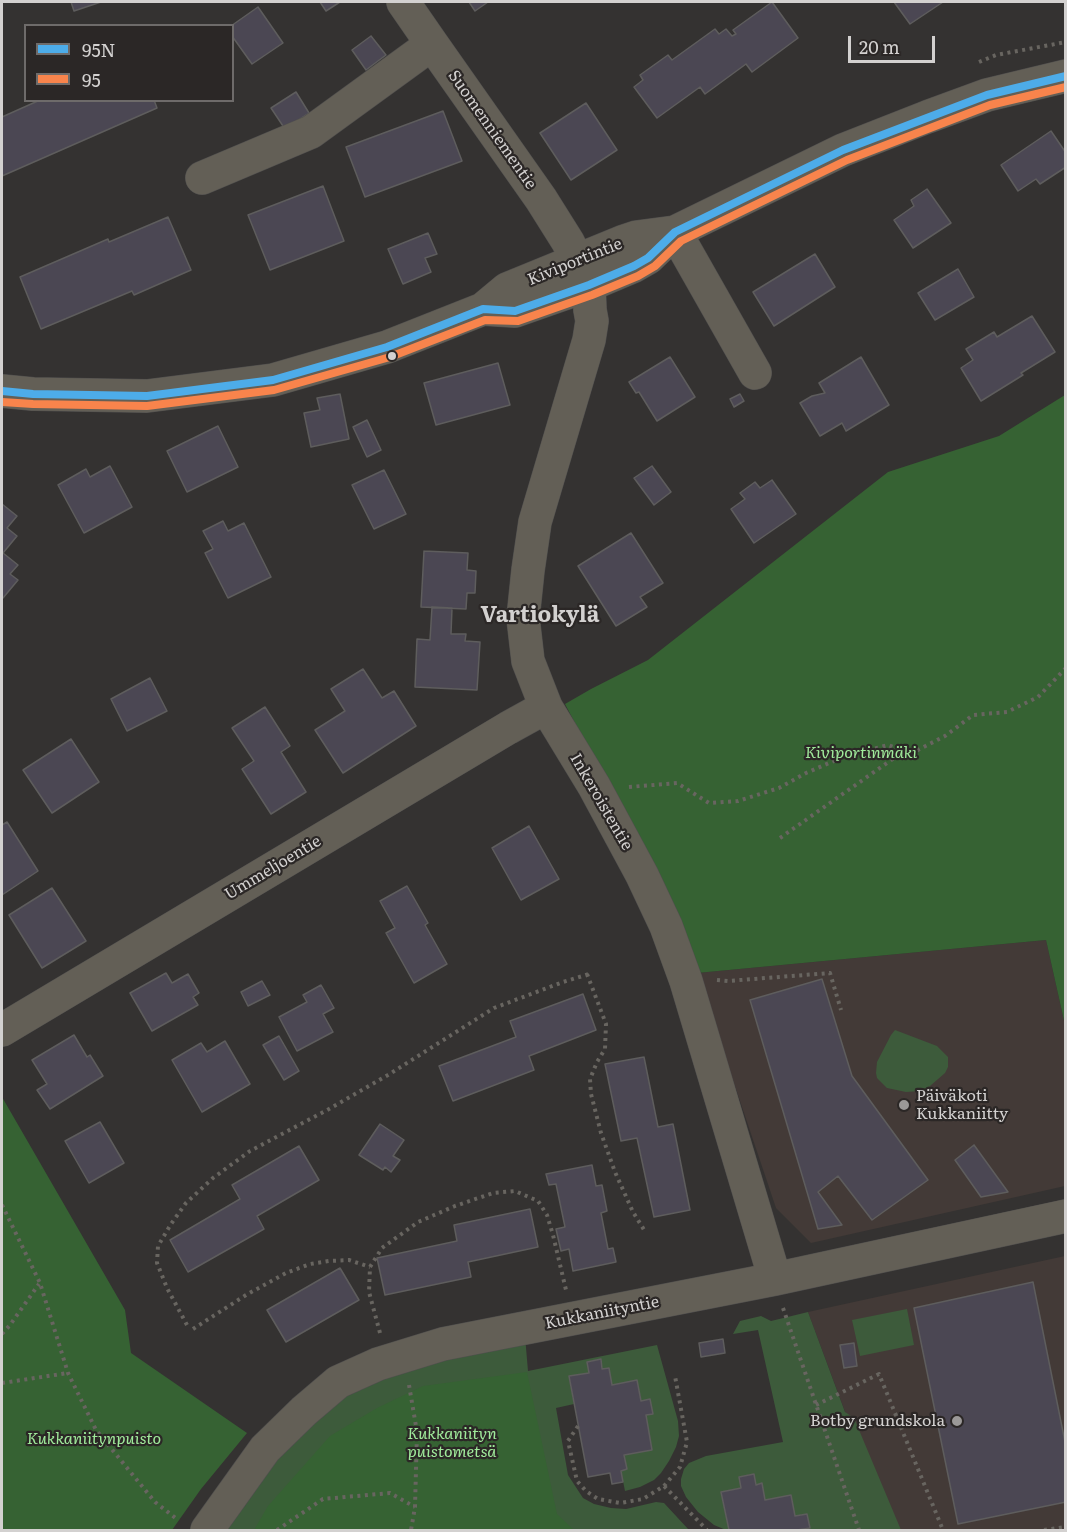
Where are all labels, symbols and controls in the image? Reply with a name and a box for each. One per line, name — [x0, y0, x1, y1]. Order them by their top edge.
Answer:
legend — [24, 24, 234, 102]
scale bar — [851, 24, 938, 62]
text: 20 m — [859, 33, 900, 60]
text: 95N — [82, 36, 116, 63]
text: 95 — [82, 66, 101, 93]
street label: Suomenniementie — [444, 67, 540, 193]
street label: Kiviportintie — [525, 234, 625, 290]
unlabelled marker — [386, 350, 398, 362]
district label: Vartiokylä — [481, 603, 599, 629]
park label: Kiviportinmäki — [805, 743, 917, 763]
street label: Inkeroistentie — [565, 750, 637, 854]
street label: Ummeljoentie — [221, 832, 325, 904]
place label: Päiväkoti Kukkaniitty — [916, 1086, 1008, 1124]
marker: Päiväkoti Kukkaniitty — [897, 1098, 911, 1112]
street label: Kukkaniityntie — [543, 1293, 661, 1333]
place label: Botby grundskola — [810, 1411, 945, 1431]
marker: Botby grundskola — [950, 1414, 964, 1428]
park label: Kukkaniityn puistometsä — [407, 1424, 497, 1462]
park label: Kukkaniitynpuisto — [27, 1429, 161, 1449]

